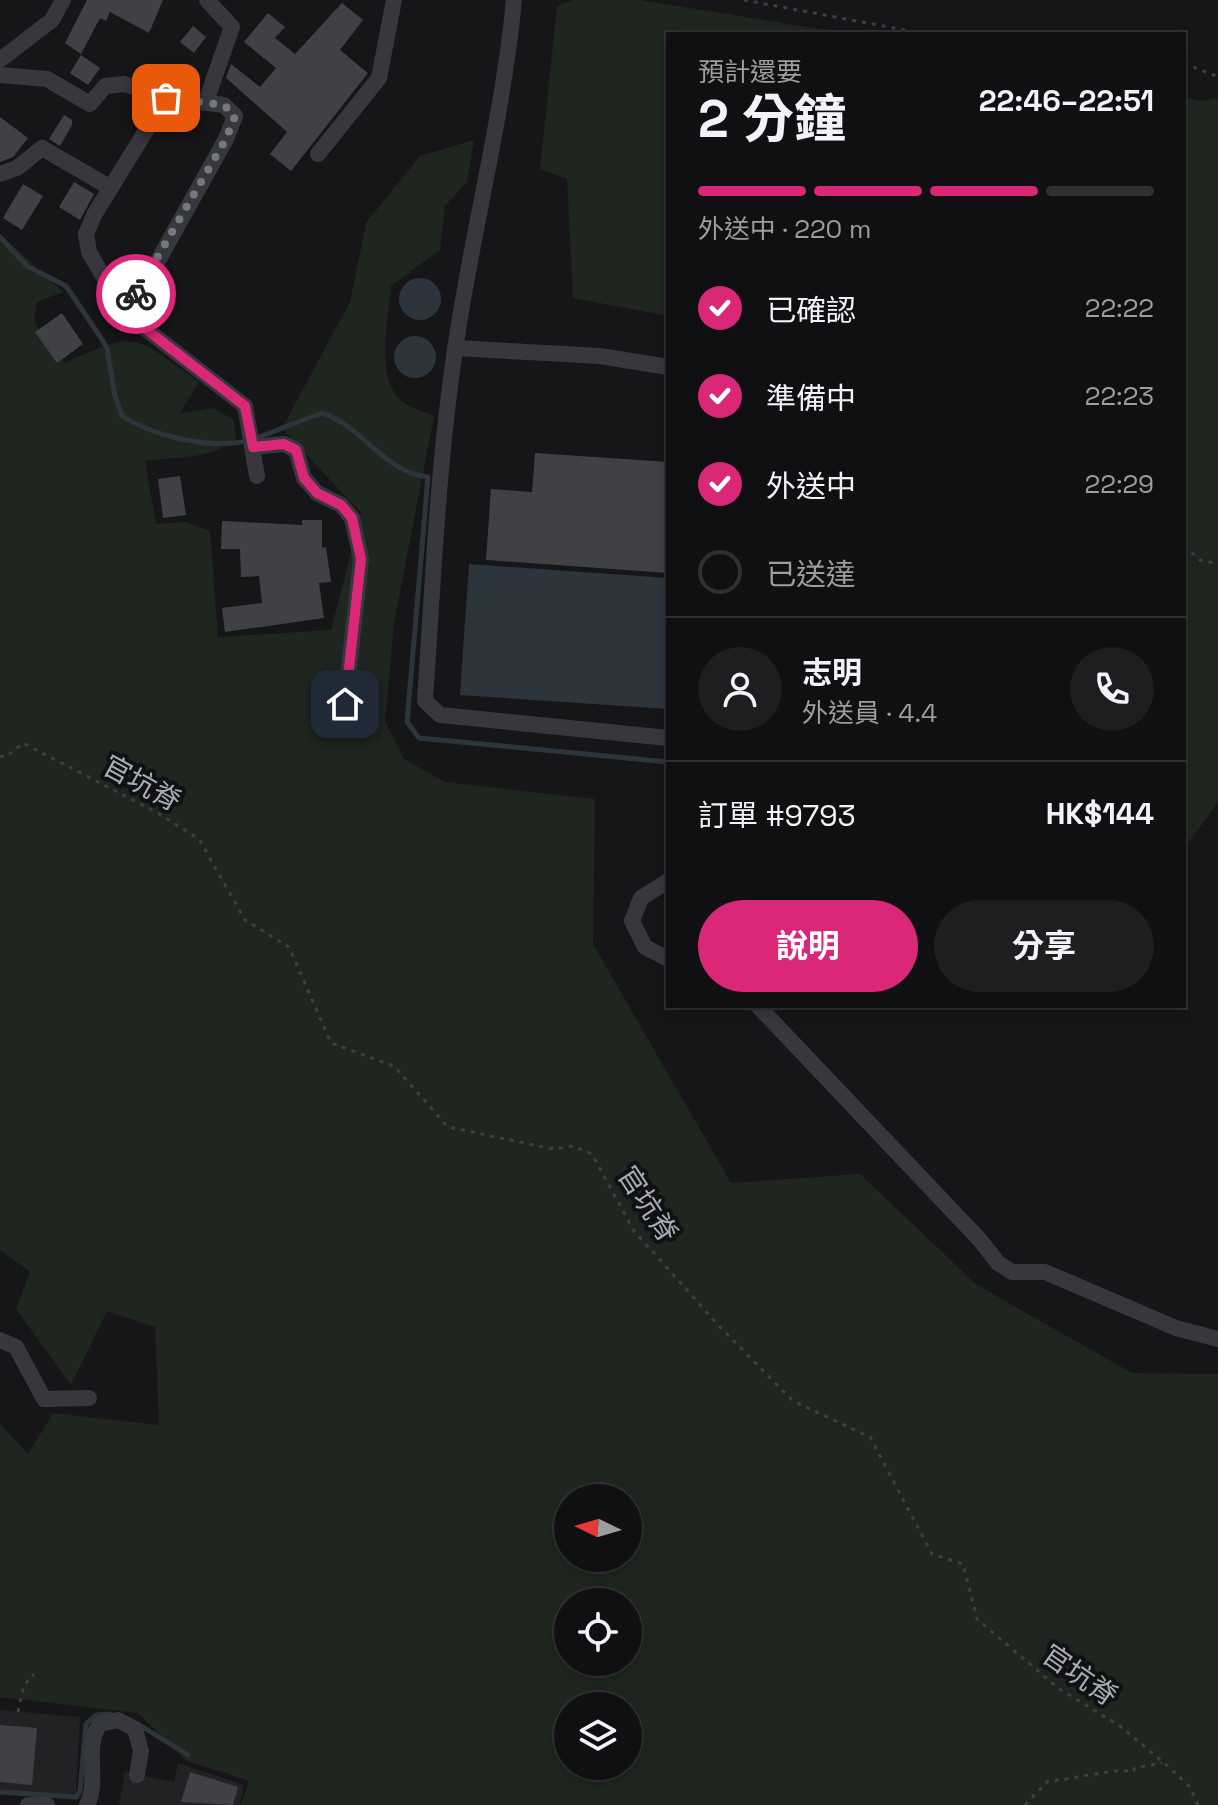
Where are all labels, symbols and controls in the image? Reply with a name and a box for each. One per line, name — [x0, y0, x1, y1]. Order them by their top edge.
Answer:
text: 預計還要 — [698, 55, 802, 89]
pin — [132, 64, 200, 132]
icon: bag — [144, 76, 188, 120]
text: 22:46–22:51 — [979, 81, 1154, 120]
text: 2 分鐘 — [698, 86, 846, 152]
text: 外送中 · 220 m — [698, 212, 871, 246]
courier — [96, 254, 176, 334]
icon: bike — [114, 272, 158, 316]
icon: check — [698, 286, 742, 330]
text: 已確認 — [766, 291, 856, 330]
text: 22:22 — [1085, 291, 1154, 325]
icon: check — [698, 374, 742, 418]
text: 準備中 — [766, 379, 856, 418]
text: 22:23 — [1085, 379, 1154, 413]
icon: check — [698, 462, 742, 506]
text: 外送中 — [766, 467, 856, 506]
text: 22:29 — [1085, 467, 1154, 501]
text: 已送達 — [766, 555, 856, 594]
button: person — [698, 647, 782, 731]
button: phone — [1070, 647, 1154, 731]
text: 志明 — [802, 653, 862, 692]
pin — [311, 670, 379, 738]
icon: home — [323, 682, 367, 726]
text: 外送員 · 4.4 — [802, 696, 937, 730]
street label: 官坑脊 — [97, 747, 187, 819]
text: HK$144 — [1046, 794, 1154, 833]
text: 訂單 #9793 — [698, 796, 856, 835]
button: 說明 — [698, 900, 918, 992]
button: 分享 — [934, 900, 1154, 992]
street label: 官坑脊 — [610, 1159, 686, 1249]
north arrow — [554, 1484, 642, 1572]
map controls — [554, 1484, 642, 1780]
button: locate — [554, 1588, 642, 1676]
street label: 官坑脊 — [1035, 1636, 1125, 1714]
button: layers — [554, 1692, 642, 1780]

